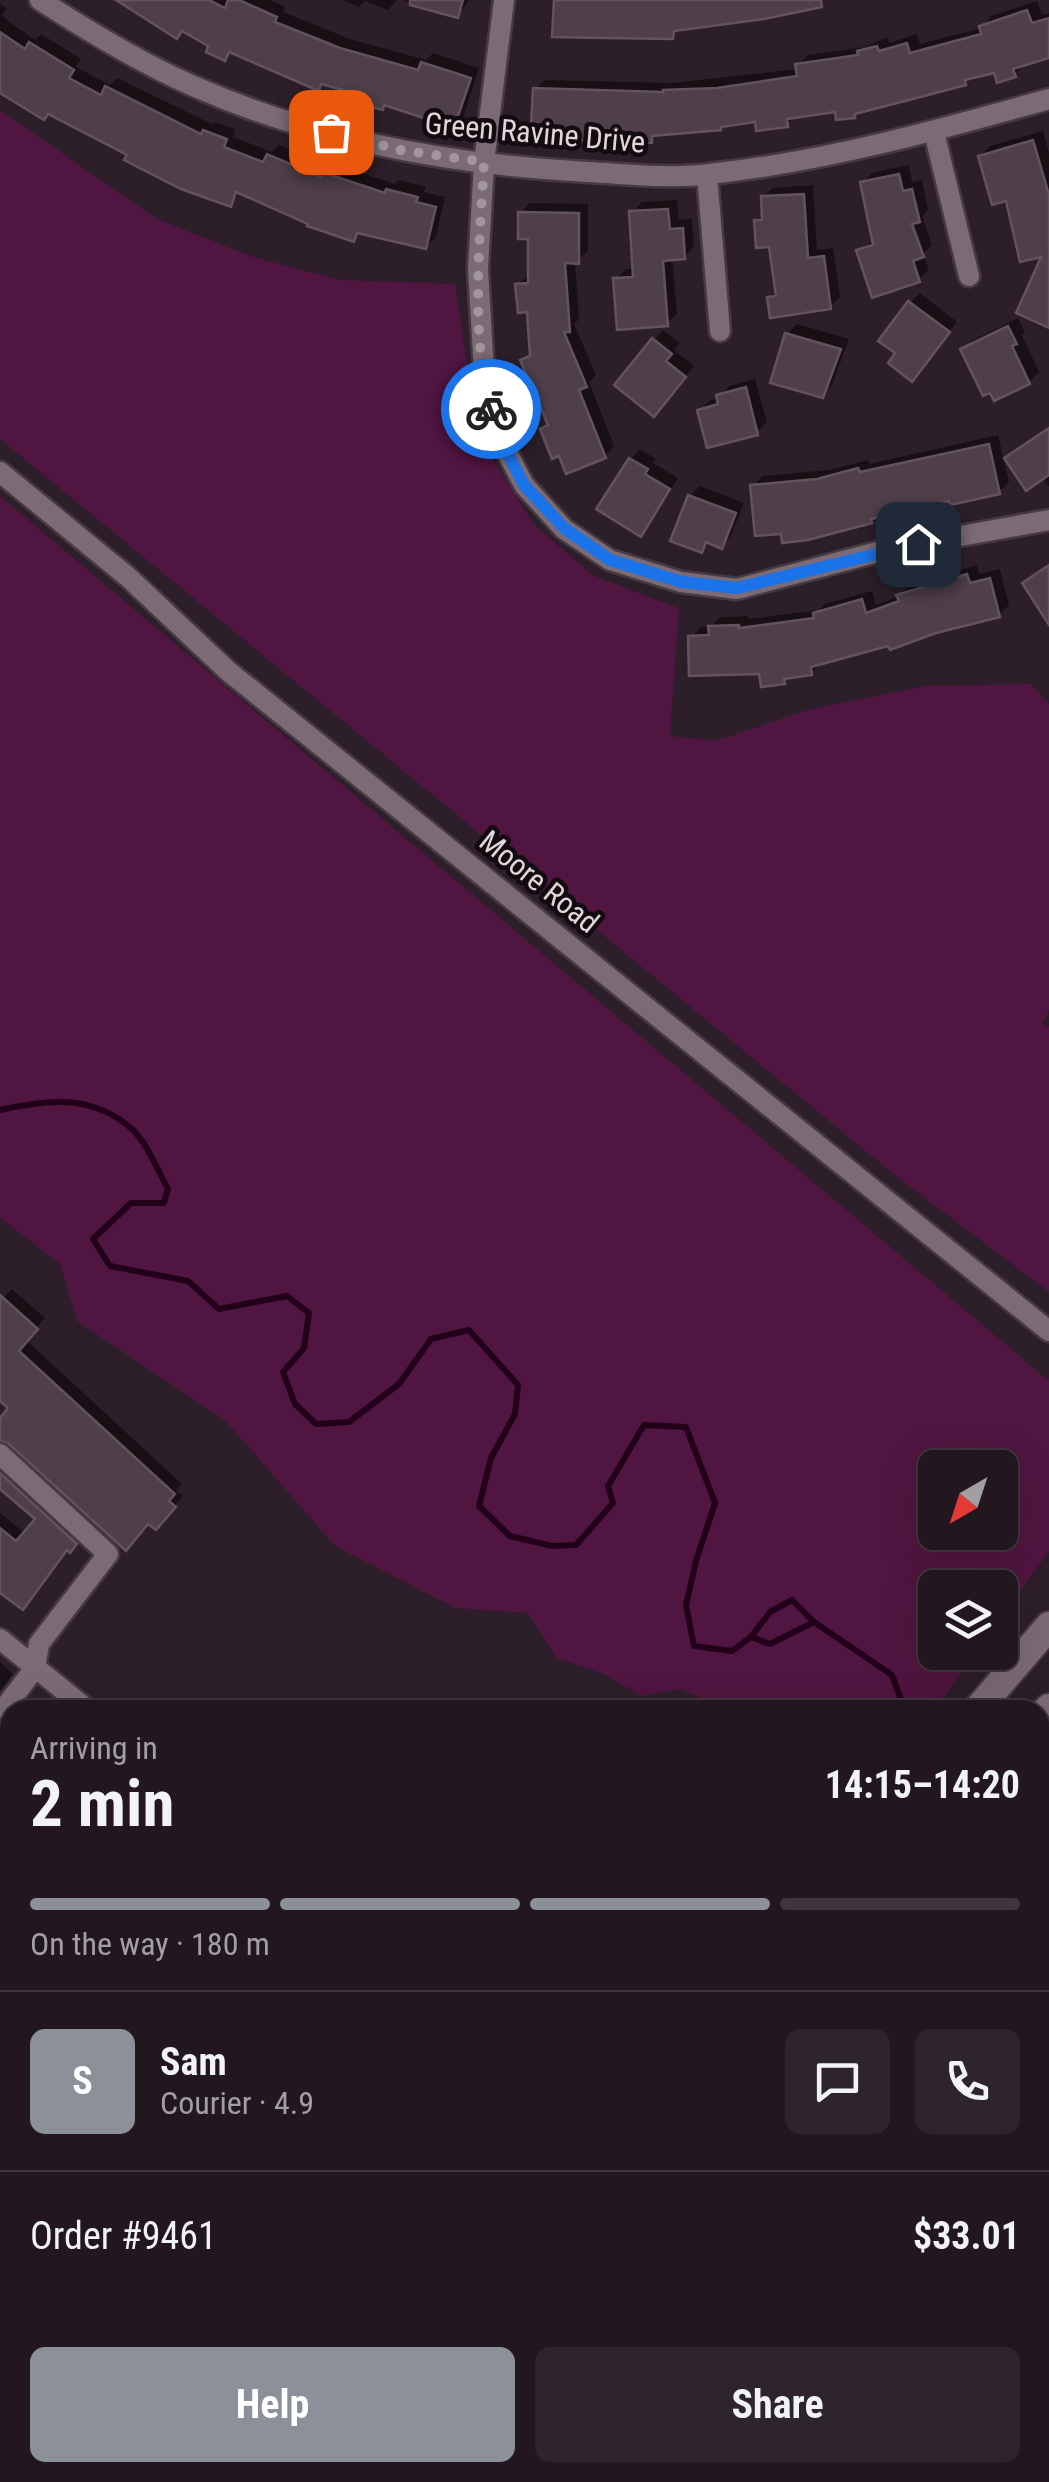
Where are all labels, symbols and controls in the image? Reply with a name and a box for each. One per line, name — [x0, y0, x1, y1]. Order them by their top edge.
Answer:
pin — [289, 90, 374, 175]
icon: bag — [304, 105, 359, 160]
street label: Green Ravine Drive — [423, 105, 647, 160]
courier — [441, 359, 541, 459]
icon: bike — [464, 382, 519, 437]
pin — [876, 502, 961, 587]
icon: home — [891, 517, 946, 572]
street label: Moore Road — [473, 823, 606, 940]
north arrow — [918, 1450, 1018, 1550]
map controls — [918, 1450, 1018, 1670]
button: layers — [918, 1570, 1018, 1670]
text: Arriving in — [30, 1729, 158, 1767]
text: 14:15–14:20 — [825, 1763, 1020, 1807]
text: 2 min — [30, 1766, 174, 1842]
text: On the way · 180 m — [30, 1925, 270, 1963]
button: chat — [785, 2029, 890, 2134]
button: phone — [915, 2029, 1020, 2134]
text: Sam — [160, 2040, 227, 2084]
text: S — [72, 2059, 93, 2103]
text: Courier · 4.9 — [160, 2084, 314, 2122]
text: Order #9461 — [30, 2214, 217, 2258]
text: $33.01 — [913, 2214, 1020, 2258]
button: Help — [30, 2347, 515, 2462]
button: Share — [535, 2347, 1020, 2462]

